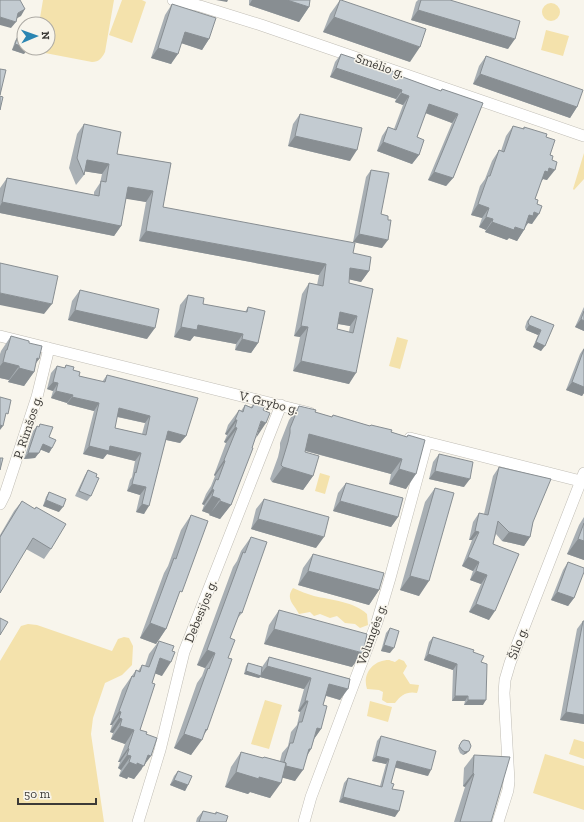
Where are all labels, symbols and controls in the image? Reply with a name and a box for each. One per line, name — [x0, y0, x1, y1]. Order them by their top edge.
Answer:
north arrow — [16, 16, 56, 56]
text: N — [39, 31, 52, 41]
street label: Smėlio g. — [353, 50, 406, 81]
street label: V. Grybo g. — [237, 388, 300, 417]
street label: P. Rimšos g. — [10, 394, 45, 461]
street label: Debesijos g. — [181, 578, 221, 645]
street label: Volungės g. — [353, 602, 389, 668]
street label: Šilo g. — [504, 625, 530, 661]
scale bar — [18, 780, 96, 806]
text: 50 m — [24, 787, 51, 801]

